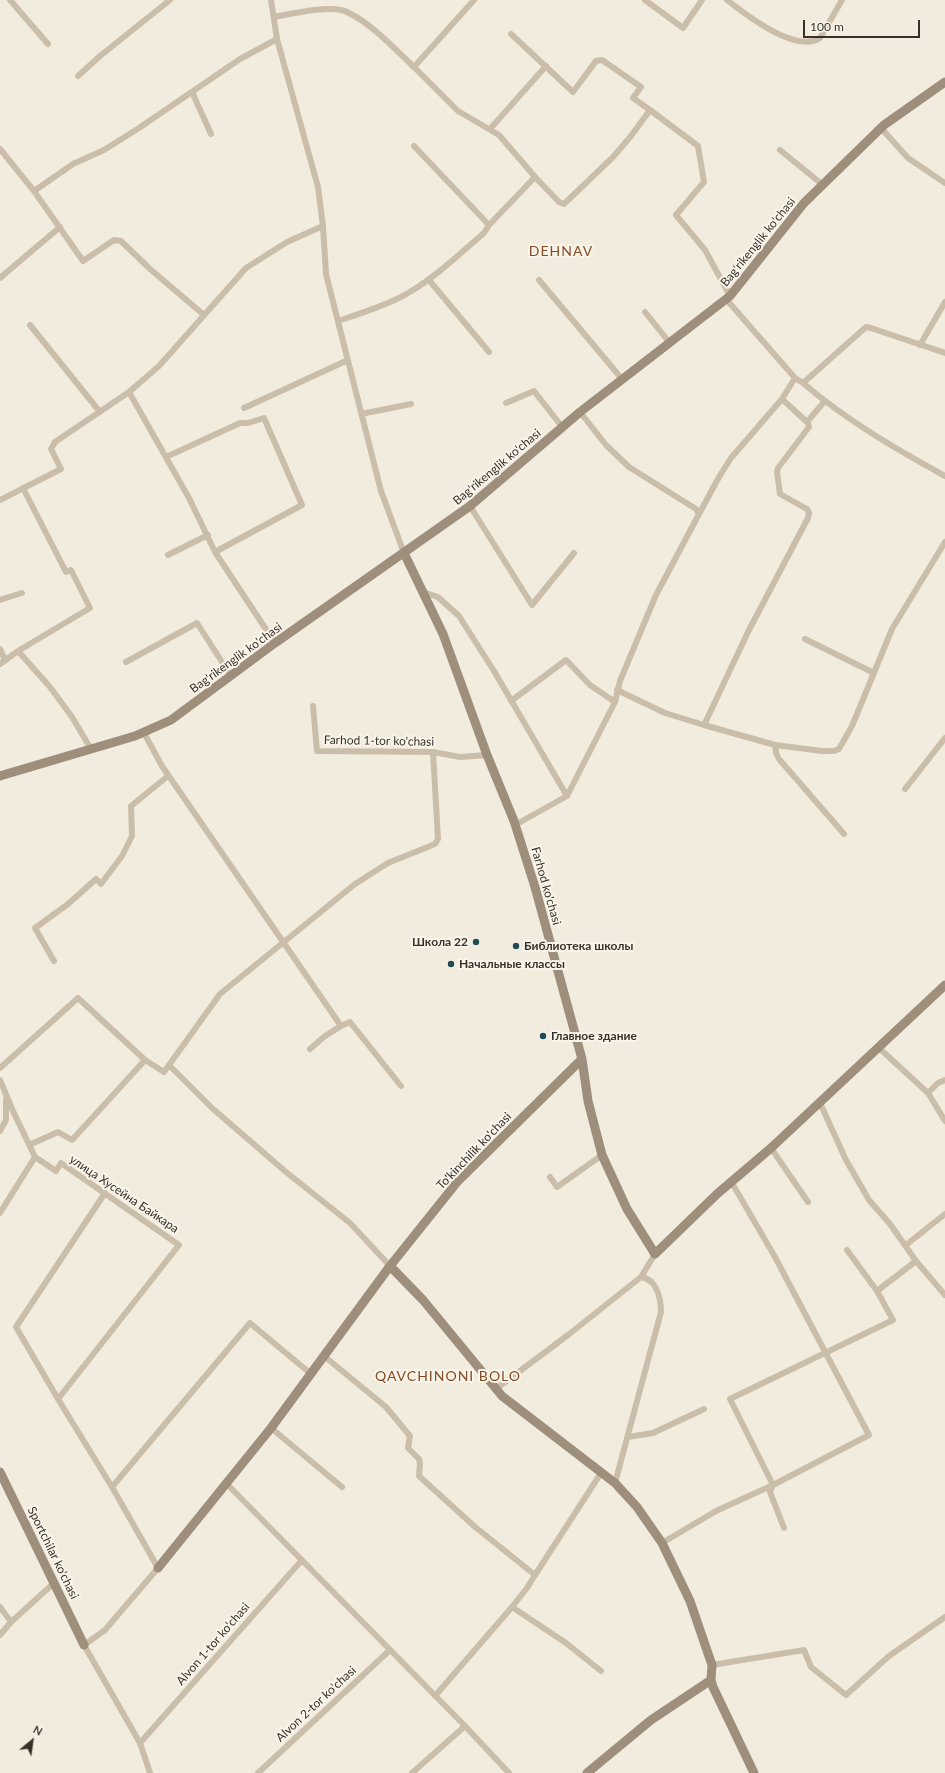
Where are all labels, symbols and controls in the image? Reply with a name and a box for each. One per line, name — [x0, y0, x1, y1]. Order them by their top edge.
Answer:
scale bar — [805, 12, 922, 38]
text: 100 m — [810, 19, 844, 34]
street label: Bag'rikenglik ko'chasi — [718, 195, 798, 289]
district label: DEHNAV — [529, 243, 593, 259]
street label: Bag'rikenglik ko'chasi — [450, 426, 544, 508]
street label: Bag'rikenglik ko'chasi — [187, 620, 285, 696]
street label: Farhod 1-tor ko'chasi — [324, 733, 434, 749]
street label: Farhod ko'chasi — [528, 845, 564, 927]
place label: Школа 22 — [412, 935, 468, 949]
marker: Школа 22 — [471, 937, 481, 947]
place label: Библиотека школы — [524, 939, 633, 953]
marker: Библиотека школы — [511, 941, 521, 951]
place label: Начальные классы — [459, 957, 565, 971]
marker: Начальные классы — [446, 959, 456, 969]
place label: Главное здание — [551, 1029, 637, 1043]
marker: Главное здание — [538, 1031, 548, 1041]
street label: To'kinchilik ko'chasi — [434, 1110, 514, 1192]
street label: улица Хусейна Байкара — [67, 1152, 181, 1236]
district label: QAVCHINONI BOLO — [375, 1368, 521, 1384]
street label: Sportchilar ko‘chasi — [24, 1504, 82, 1602]
street label: Alvon 1-tor ko‘chasi — [173, 1600, 253, 1688]
street label: Alvon 2-tor ko‘chasi — [273, 1663, 359, 1745]
north arrow — [12, 1721, 52, 1761]
text: N — [31, 1722, 45, 1738]

